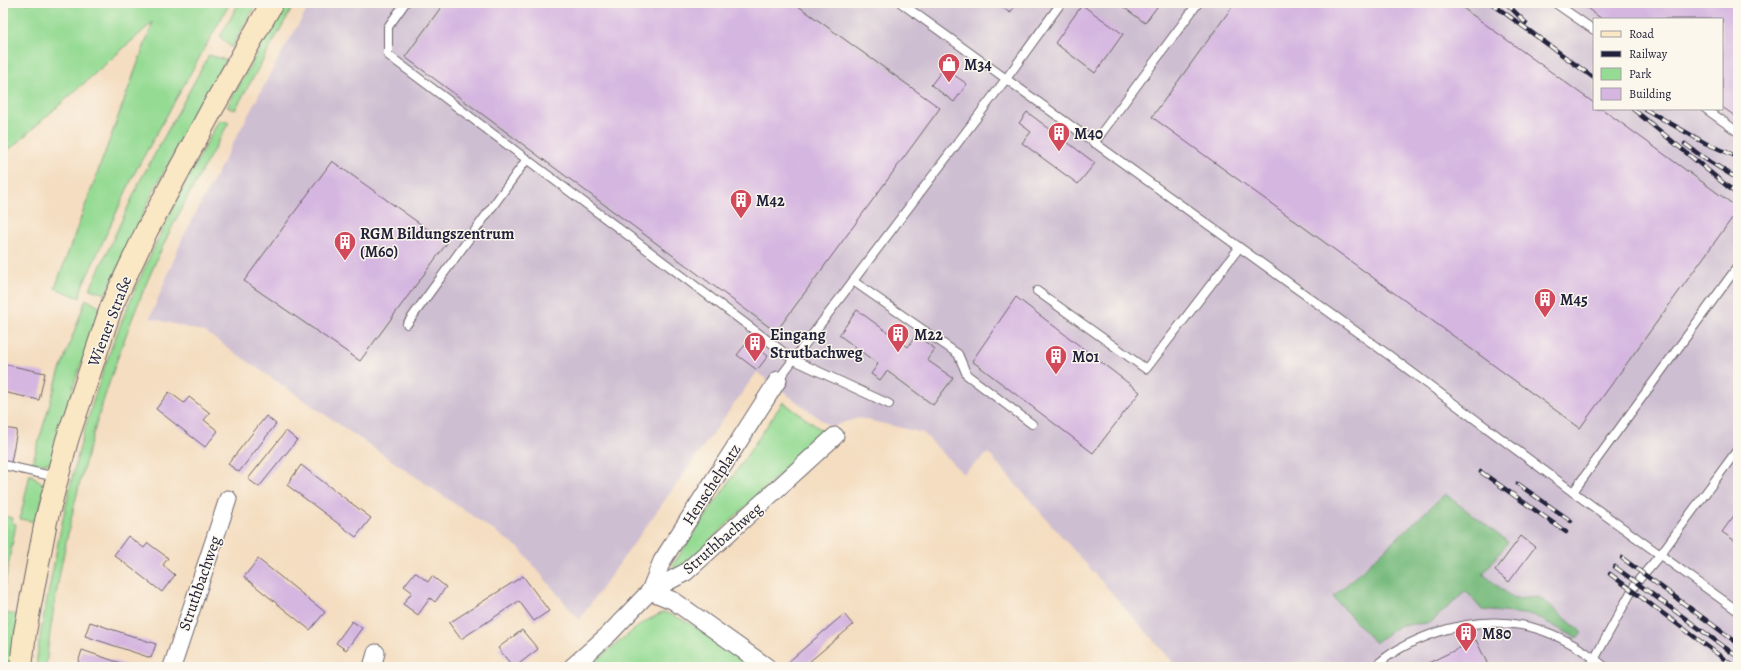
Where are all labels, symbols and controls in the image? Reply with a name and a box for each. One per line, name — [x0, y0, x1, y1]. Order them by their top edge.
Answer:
legend — [1593, 18, 1723, 110]
text: Road — [1629, 26, 1655, 42]
text: Railway — [1629, 46, 1668, 62]
shop icon: M34 — [936, 51, 962, 84]
place label: M34 — [964, 54, 992, 76]
text: Park — [1629, 66, 1652, 82]
text: Building — [1629, 86, 1671, 102]
building icon: M40 — [1046, 120, 1072, 153]
place label: M40 — [1074, 123, 1103, 145]
building icon: M42 — [728, 187, 754, 220]
place label: M42 — [756, 190, 785, 212]
place label: RGM Bildungszentrum (M60) — [360, 223, 515, 263]
building icon: RGM Bildungszentrum (M60) — [332, 229, 358, 262]
street label: Wiener Straße — [82, 273, 137, 371]
building icon: M45 — [1532, 286, 1558, 319]
place label: M45 — [1560, 289, 1588, 311]
building icon: M22 — [885, 321, 911, 354]
place label: Eingang Strutbachweg — [770, 324, 864, 364]
place label: M22 — [914, 324, 943, 346]
building icon: Eingang Strutbachweg — [742, 330, 768, 363]
building icon: M01 — [1043, 343, 1069, 376]
place label: M01 — [1072, 346, 1100, 368]
street label: Henschelplatz — [677, 440, 746, 530]
street label: Struthbachweg — [678, 498, 767, 580]
street label: Struthbachweg — [173, 533, 226, 634]
building icon: M80 — [1453, 620, 1479, 653]
place label: M80 — [1482, 623, 1511, 645]

